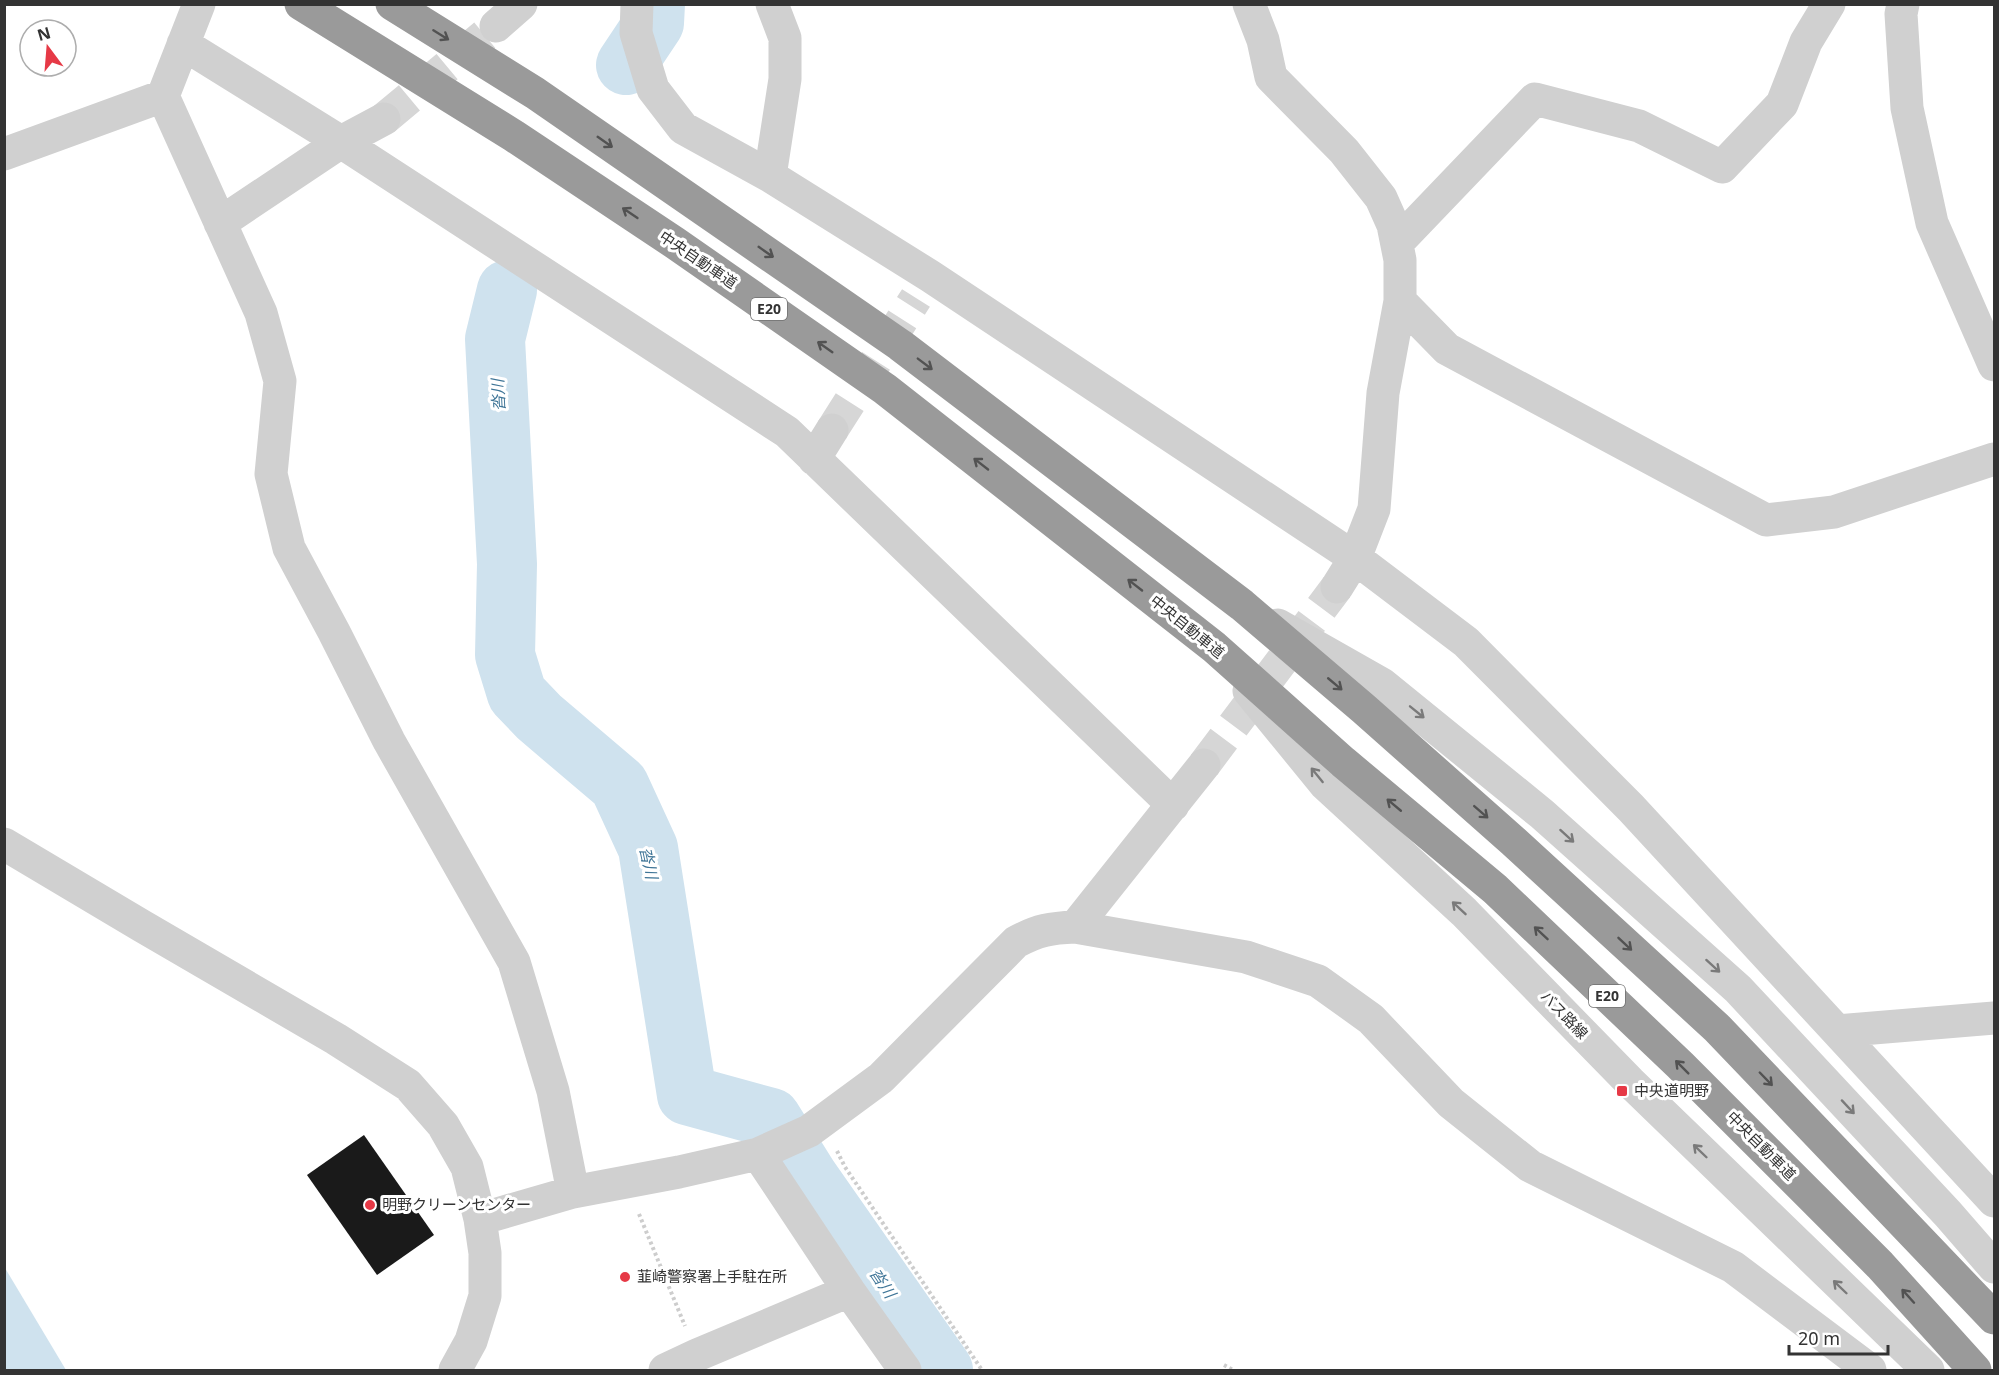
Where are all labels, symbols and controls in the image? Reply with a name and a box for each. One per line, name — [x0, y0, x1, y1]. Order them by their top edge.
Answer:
north arrow — [18, 18, 78, 78]
text: N — [35, 21, 53, 46]
one-way arrow — [432, 30, 449, 42]
one-way arrow — [596, 136, 613, 148]
one-way arrow — [622, 207, 639, 219]
street label: 中央自動車道 — [656, 226, 741, 293]
one-way arrow — [757, 246, 773, 258]
road number: E20 — [751, 298, 787, 320]
one-way arrow — [817, 341, 834, 354]
one-way arrow — [917, 357, 933, 370]
water label: 沓川 — [486, 376, 510, 412]
one-way arrow — [973, 458, 989, 471]
one-way arrow — [1127, 578, 1143, 591]
street label: 中央自動車道 — [1146, 590, 1229, 662]
one-way arrow — [1327, 677, 1342, 691]
one-way arrow — [1409, 706, 1425, 719]
one-way arrow — [1311, 767, 1324, 783]
one-way arrow — [1386, 798, 1402, 811]
one-way arrow — [1473, 805, 1488, 819]
one-way arrow — [1559, 829, 1574, 843]
water label: 沓川 — [635, 845, 664, 883]
one-way arrow — [1452, 901, 1467, 915]
one-way arrow — [1533, 926, 1548, 940]
one-way arrow — [1618, 937, 1633, 951]
one-way arrow — [1705, 959, 1720, 973]
road number: E20 — [1589, 985, 1625, 1007]
street label: バス路線 — [1537, 986, 1593, 1043]
one-way arrow — [1675, 1060, 1690, 1075]
one-way arrow — [1759, 1071, 1773, 1086]
place label: 中央道明野 — [1634, 1080, 1709, 1100]
marker: 中央道明野 — [1615, 1084, 1629, 1098]
one-way arrow — [1841, 1099, 1855, 1114]
street label: 中央自動車道 — [1723, 1106, 1801, 1184]
one-way arrow — [1693, 1143, 1708, 1158]
place label: 明野クリーンセンター — [382, 1194, 531, 1214]
marker: 明野クリーンセンター — [363, 1198, 377, 1212]
water label: 沓川 — [865, 1264, 902, 1304]
place label: 韮崎警察署上手駐在所 — [637, 1266, 787, 1286]
marker: 韮崎警察署上手駐在所 — [618, 1270, 632, 1284]
one-way arrow — [1832, 1280, 1847, 1294]
one-way arrow — [1901, 1289, 1915, 1304]
scale bar — [1789, 1318, 1888, 1356]
text: 20 m — [1798, 1326, 1840, 1350]

